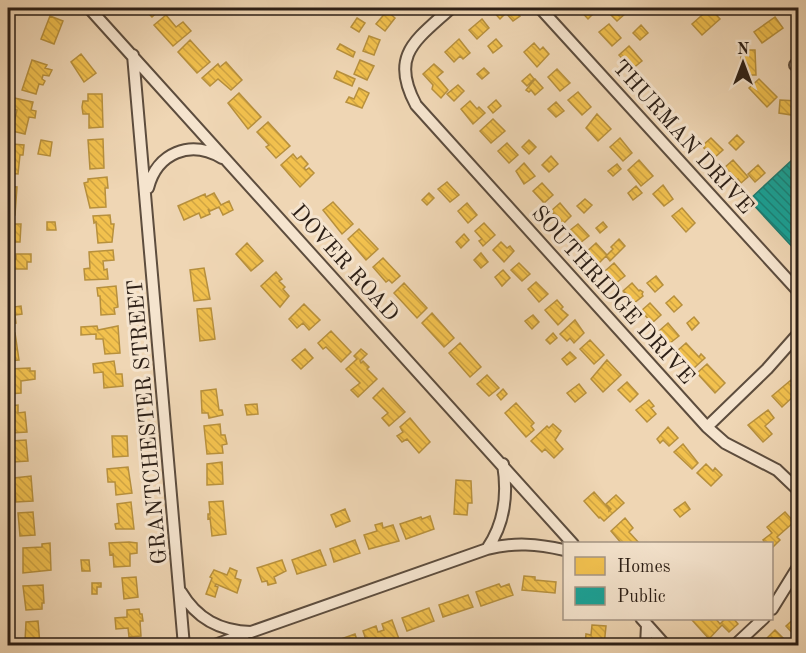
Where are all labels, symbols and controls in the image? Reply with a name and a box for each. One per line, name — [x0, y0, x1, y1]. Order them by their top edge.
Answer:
north arrow — [713, 33, 773, 93]
text: N — [737, 42, 750, 58]
street label: THURMAN DRIVE — [608, 56, 757, 218]
street label: DOVER ROAD — [287, 201, 402, 326]
street label: SOUTHRIDGE DRIVE — [527, 202, 698, 389]
street label: GRANTCHESTER STREET — [125, 278, 171, 565]
legend — [563, 542, 773, 620]
text: Homes — [617, 558, 671, 576]
text: Public — [617, 588, 666, 606]

